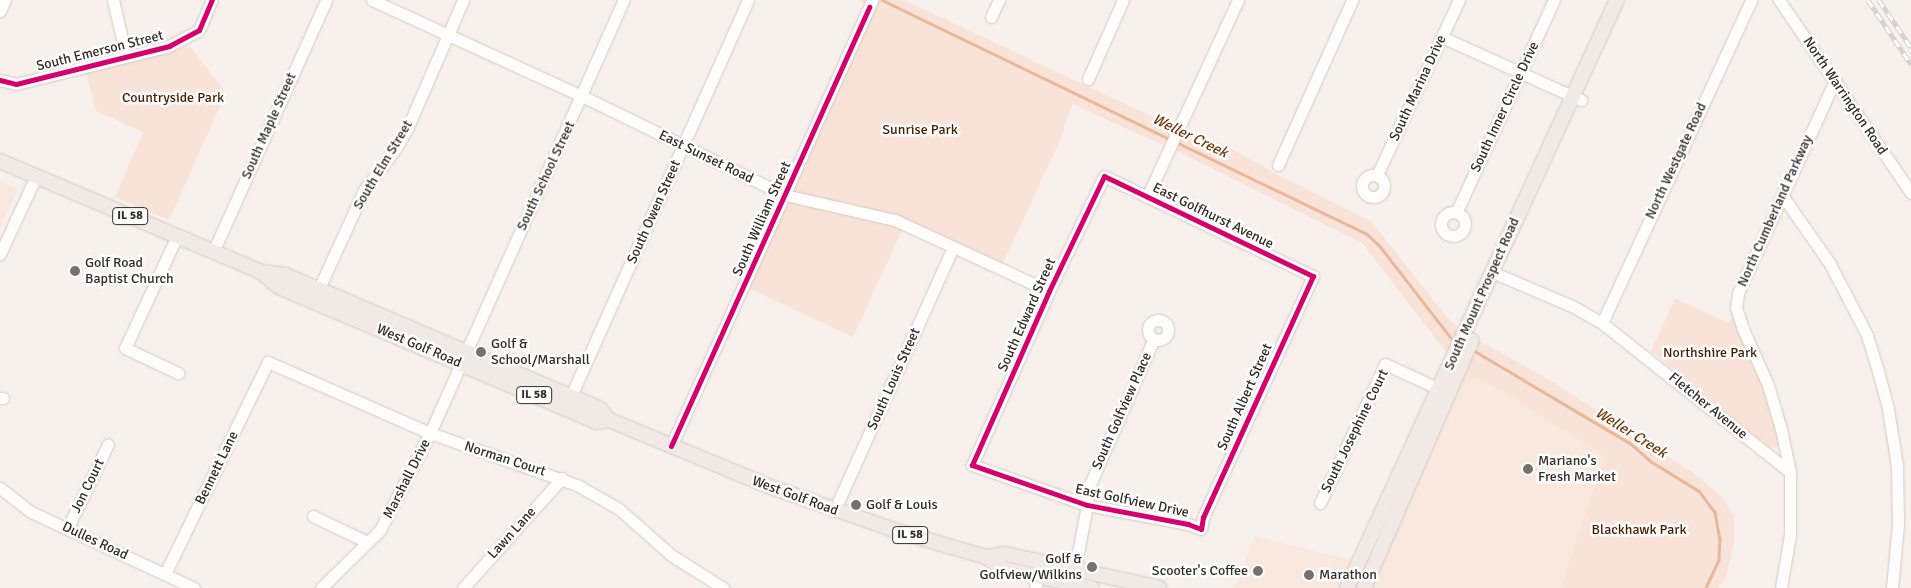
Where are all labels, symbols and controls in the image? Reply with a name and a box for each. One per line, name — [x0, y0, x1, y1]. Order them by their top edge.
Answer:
street label: South Emerson Street — [35, 27, 165, 75]
street label: South Marina Drive — [1386, 32, 1450, 144]
street label: North Warrington Road — [1799, 34, 1891, 158]
street label: South Inner Circle Drive — [1467, 39, 1543, 175]
street label: South Maple Street — [238, 70, 300, 182]
park label: Countryside Park — [122, 90, 224, 106]
street label: North Westgate Road — [1642, 100, 1710, 222]
water label: Weller Creek — [1149, 110, 1231, 162]
street label: South Elm Street — [350, 117, 416, 213]
street label: South School Street — [513, 119, 579, 233]
park label: Sunrise Park — [882, 122, 958, 138]
street label: East Sunset Road — [656, 127, 756, 187]
street label: North Cumberland Parkway — [1734, 133, 1816, 289]
street label: South Owen Street — [624, 158, 684, 266]
street label: South William Street — [729, 159, 795, 279]
street label: East Golfhurst Avenue — [1150, 179, 1276, 253]
road number: IL 58 — [111, 207, 149, 226]
street label: South Mount Prospect Road — [1441, 215, 1523, 373]
place label: Golf Road Baptist Church — [85, 255, 174, 288]
street label: South Edward Street — [994, 256, 1060, 374]
marker: Golf Road Baptist Church — [69, 265, 81, 277]
street label: West Golf Road — [374, 321, 464, 371]
street label: South Louis Street — [864, 326, 924, 432]
place label: Golf & School/Marshall — [491, 336, 590, 368]
street label: South Albert Street — [1214, 341, 1276, 453]
park label: Northshire Park — [1663, 345, 1757, 361]
marker: Golf & School/Marshall — [475, 346, 487, 358]
street label: South Golfview Place — [1089, 350, 1155, 472]
street label: South Josephine Court — [1318, 367, 1392, 495]
street label: Fletcher Avenue — [1665, 369, 1751, 443]
road number: IL 58 — [515, 386, 553, 404]
water label: Weller Creek — [1592, 404, 1670, 462]
street label: Bennett Lane — [192, 429, 242, 507]
street label: Marshall Drive — [380, 436, 434, 522]
street label: Norman Court — [462, 438, 548, 480]
place label: Mariano's Fresh Market — [1538, 453, 1616, 486]
street label: Jon Court — [68, 456, 108, 516]
marker: Mariano's Fresh Market — [1522, 463, 1534, 475]
street label: West Golf Road — [750, 473, 840, 519]
street label: East Golfview Drive — [1074, 481, 1190, 521]
place label: Golf & Louis — [866, 497, 938, 513]
marker: Golf & Louis — [850, 499, 862, 511]
street label: Lawn Lane — [484, 504, 540, 562]
street label: Dulles Road — [59, 518, 131, 564]
park label: Blackhawk Park — [1592, 522, 1686, 538]
road number: IL 58 — [891, 526, 929, 544]
place label: Golf & Golfview/Wilkins — [980, 551, 1082, 584]
marker: Golf & Golfview/Wilkins — [1086, 561, 1098, 573]
place label: Scooter's Coffee — [1152, 563, 1248, 579]
marker: Scooter's Coffee — [1252, 565, 1264, 577]
place label: Marathon — [1319, 567, 1377, 583]
marker: Marathon — [1303, 569, 1315, 581]

